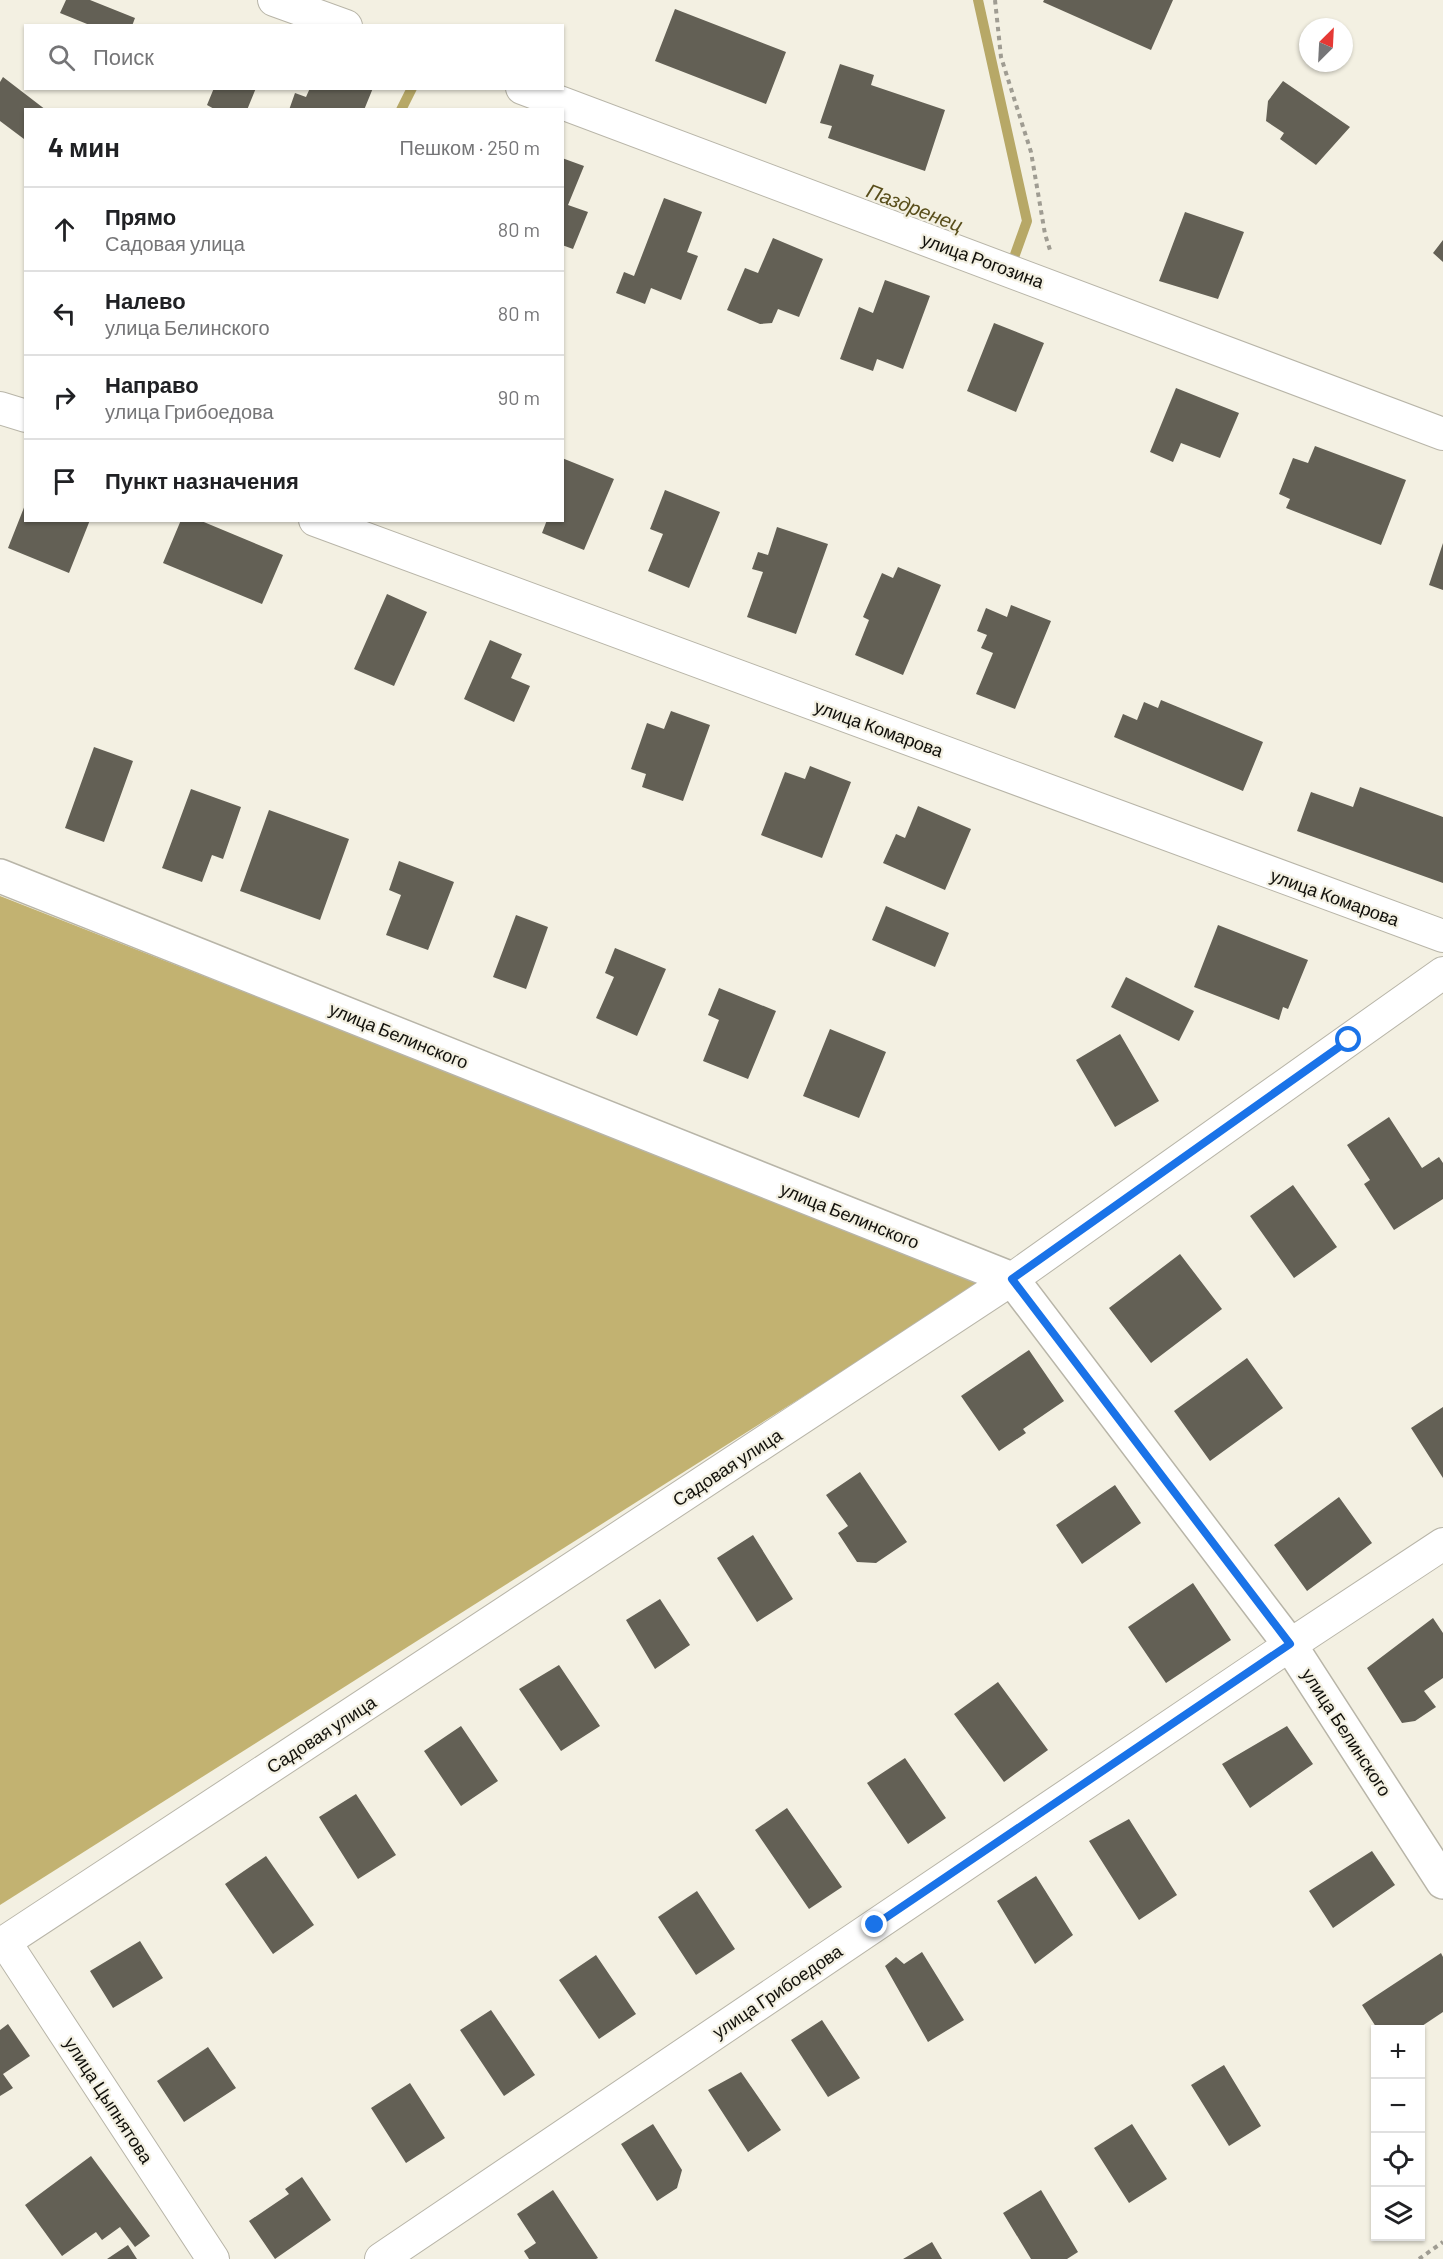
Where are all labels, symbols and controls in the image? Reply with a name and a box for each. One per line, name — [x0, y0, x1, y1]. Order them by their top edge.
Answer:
north arrow — [1299, 18, 1353, 72]
search box — [24, 24, 564, 90]
icon: search — [45, 41, 78, 74]
text: Поиск — [93, 43, 154, 69]
text: 4 мин — [48, 131, 120, 162]
text: Пешком · 250 m — [400, 135, 540, 159]
water label: Паздренец — [863, 178, 967, 236]
text: Прямо — [105, 203, 176, 229]
icon: ahead — [48, 213, 81, 246]
text: 80 m — [498, 217, 540, 241]
street label: улица Рогозина — [919, 228, 1048, 293]
text: Садовая улица — [105, 231, 245, 255]
text: Налево — [105, 287, 186, 313]
icon: left — [48, 297, 81, 330]
text: 80 m — [498, 301, 540, 325]
text: улица Белинского — [105, 315, 270, 339]
text: Направо — [105, 371, 199, 397]
icon: right — [48, 381, 81, 414]
text: 90 m — [498, 385, 540, 409]
text: улица Грибоедова — [105, 399, 274, 423]
icon: arrive — [48, 465, 81, 498]
text: Пункт назначения — [105, 467, 299, 493]
street label: улица Комарова — [812, 695, 947, 762]
street label: улица Комарова — [1268, 864, 1403, 931]
street label: улица Белинского — [326, 997, 472, 1073]
route start — [1335, 1026, 1361, 1052]
street label: улица Белинского — [777, 1177, 923, 1253]
street label: Садовая улица — [668, 1423, 787, 1511]
street label: улица Белинского — [1297, 1664, 1397, 1800]
street label: Садовая улица — [262, 1690, 381, 1778]
route end — [861, 1911, 887, 1937]
street label: улица Грибоедова — [708, 1939, 847, 2043]
map controls — [1371, 2025, 1425, 2241]
button: + — [1371, 2025, 1425, 2079]
street label: улица Цыпнятова — [60, 2033, 159, 2168]
button: − — [1371, 2079, 1425, 2133]
button: locate — [1371, 2133, 1425, 2187]
button: layers — [1371, 2187, 1425, 2241]

